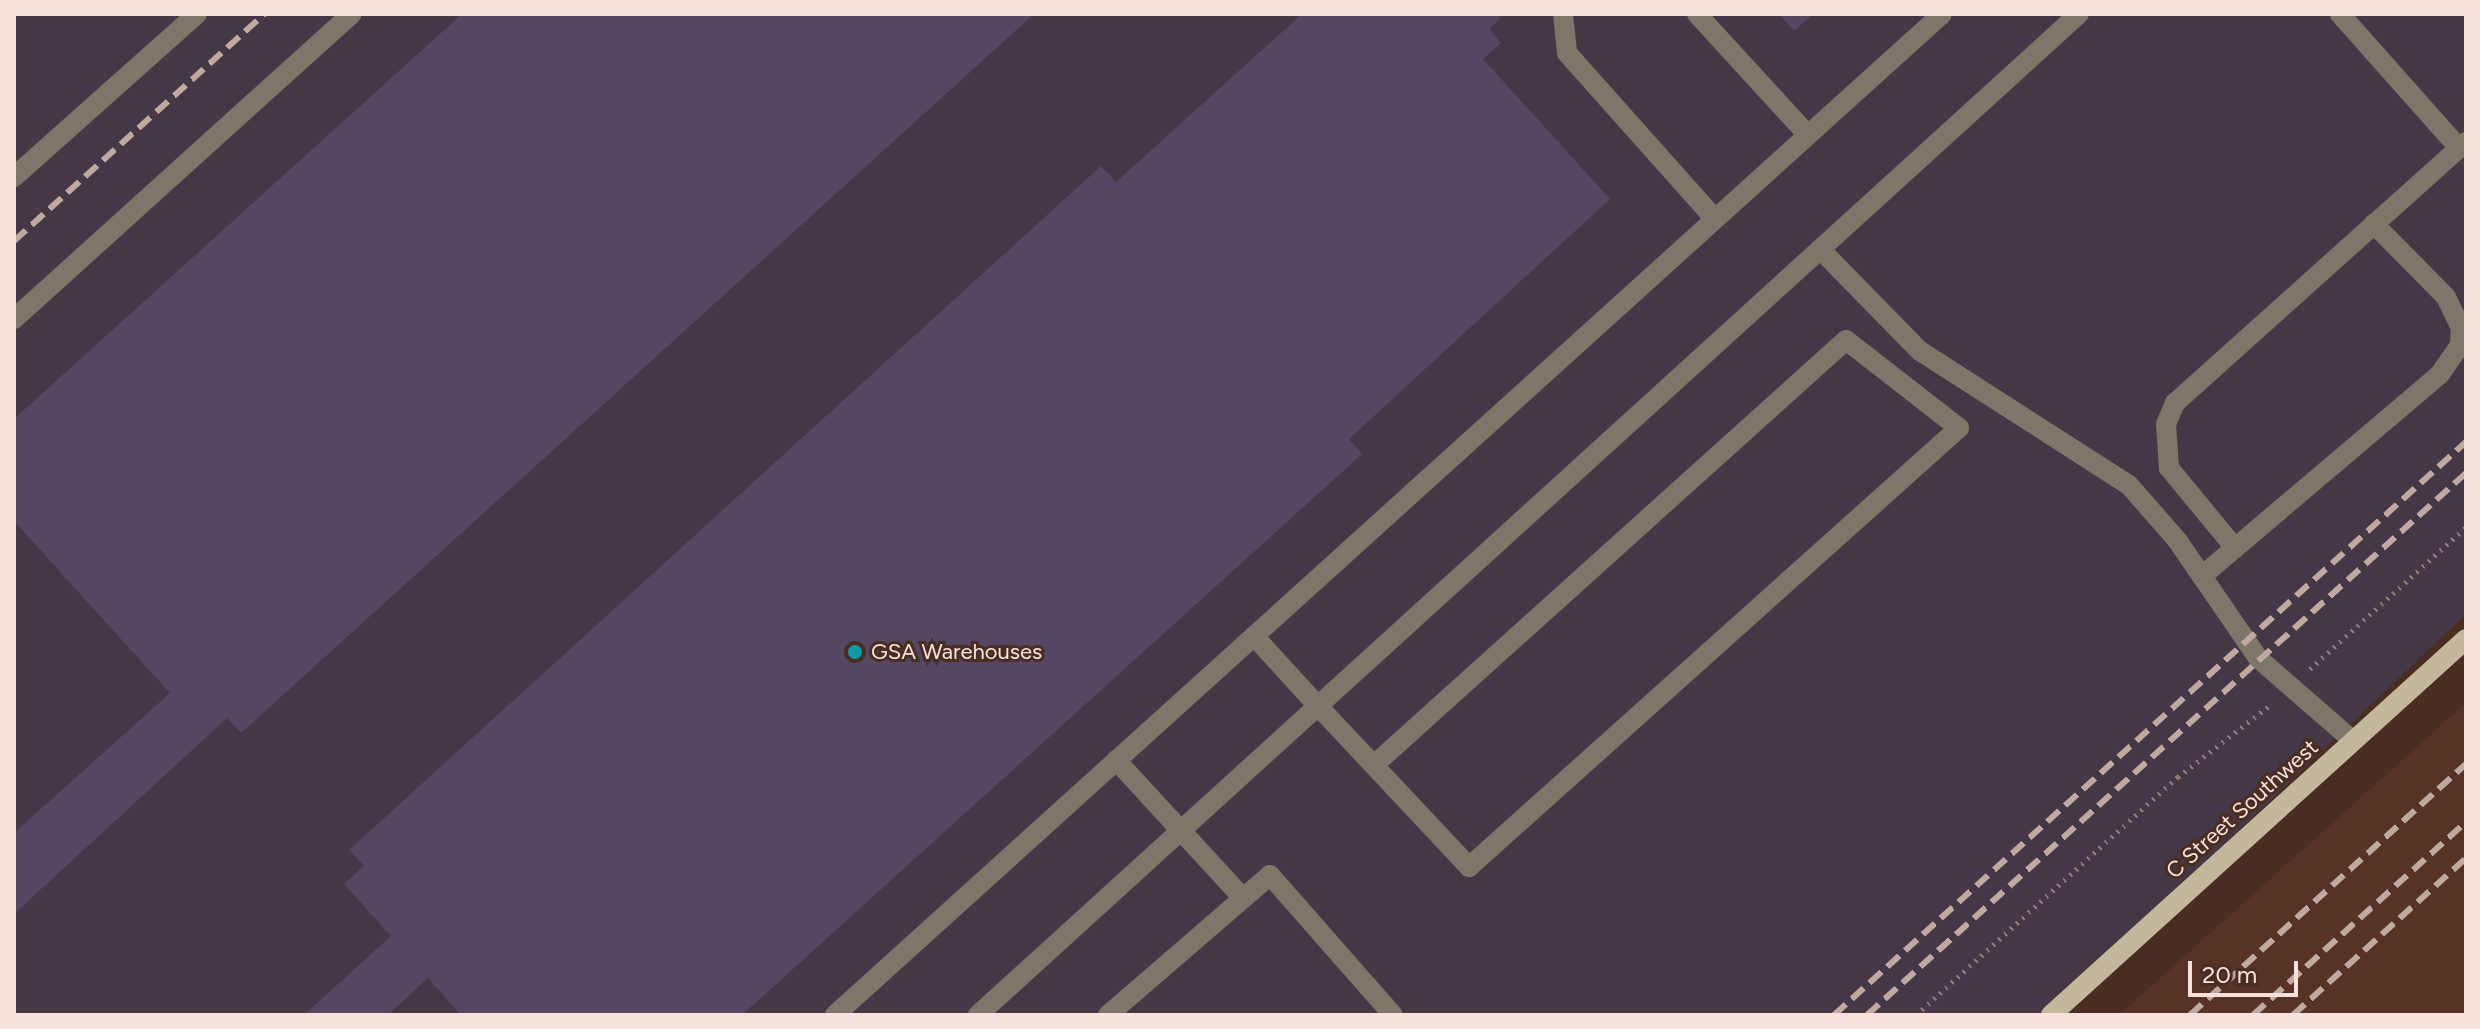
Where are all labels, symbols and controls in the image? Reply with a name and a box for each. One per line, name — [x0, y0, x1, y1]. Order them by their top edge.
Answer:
place label: GSA Warehouses — [871, 639, 1042, 665]
marker: GSA Warehouses — [846, 643, 864, 661]
street label: C Street Southwest — [2161, 734, 2323, 884]
scale bar — [2192, 945, 2302, 995]
text: 20 m — [2202, 960, 2257, 989]

